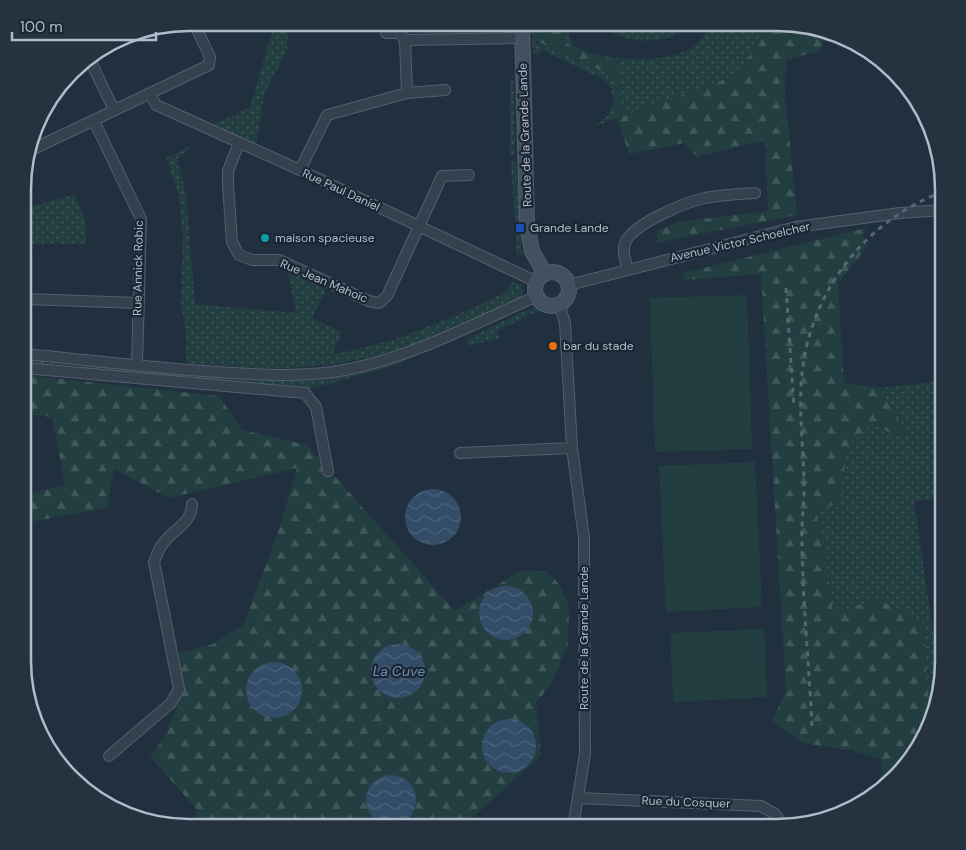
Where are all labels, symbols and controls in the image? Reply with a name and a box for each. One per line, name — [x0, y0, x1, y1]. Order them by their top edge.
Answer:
scale bar — [12, 10, 156, 42]
text: 100 m — [20, 17, 63, 37]
street label: Route de la Grande Lande — [514, 63, 536, 207]
street label: Rue Paul Daniel — [300, 165, 382, 215]
street label: Avenue Victor Schoelcher — [668, 218, 812, 266]
street label: Rue Annick Robic — [129, 220, 147, 316]
place label: Grande Lande — [530, 220, 609, 236]
marker: Grande Lande — [514, 222, 526, 234]
place label: maison spacieuse — [275, 230, 375, 246]
marker: maison spacieuse — [259, 232, 271, 244]
street label: Rue Jean Mahoïc — [278, 255, 370, 307]
place label: bar du stade — [563, 338, 634, 354]
marker: bar du stade — [547, 340, 559, 352]
street label: Route de la Grande Lande — [576, 566, 592, 710]
water label: La Cuve — [373, 662, 425, 680]
street label: Rue du Cosquer — [641, 792, 731, 812]

